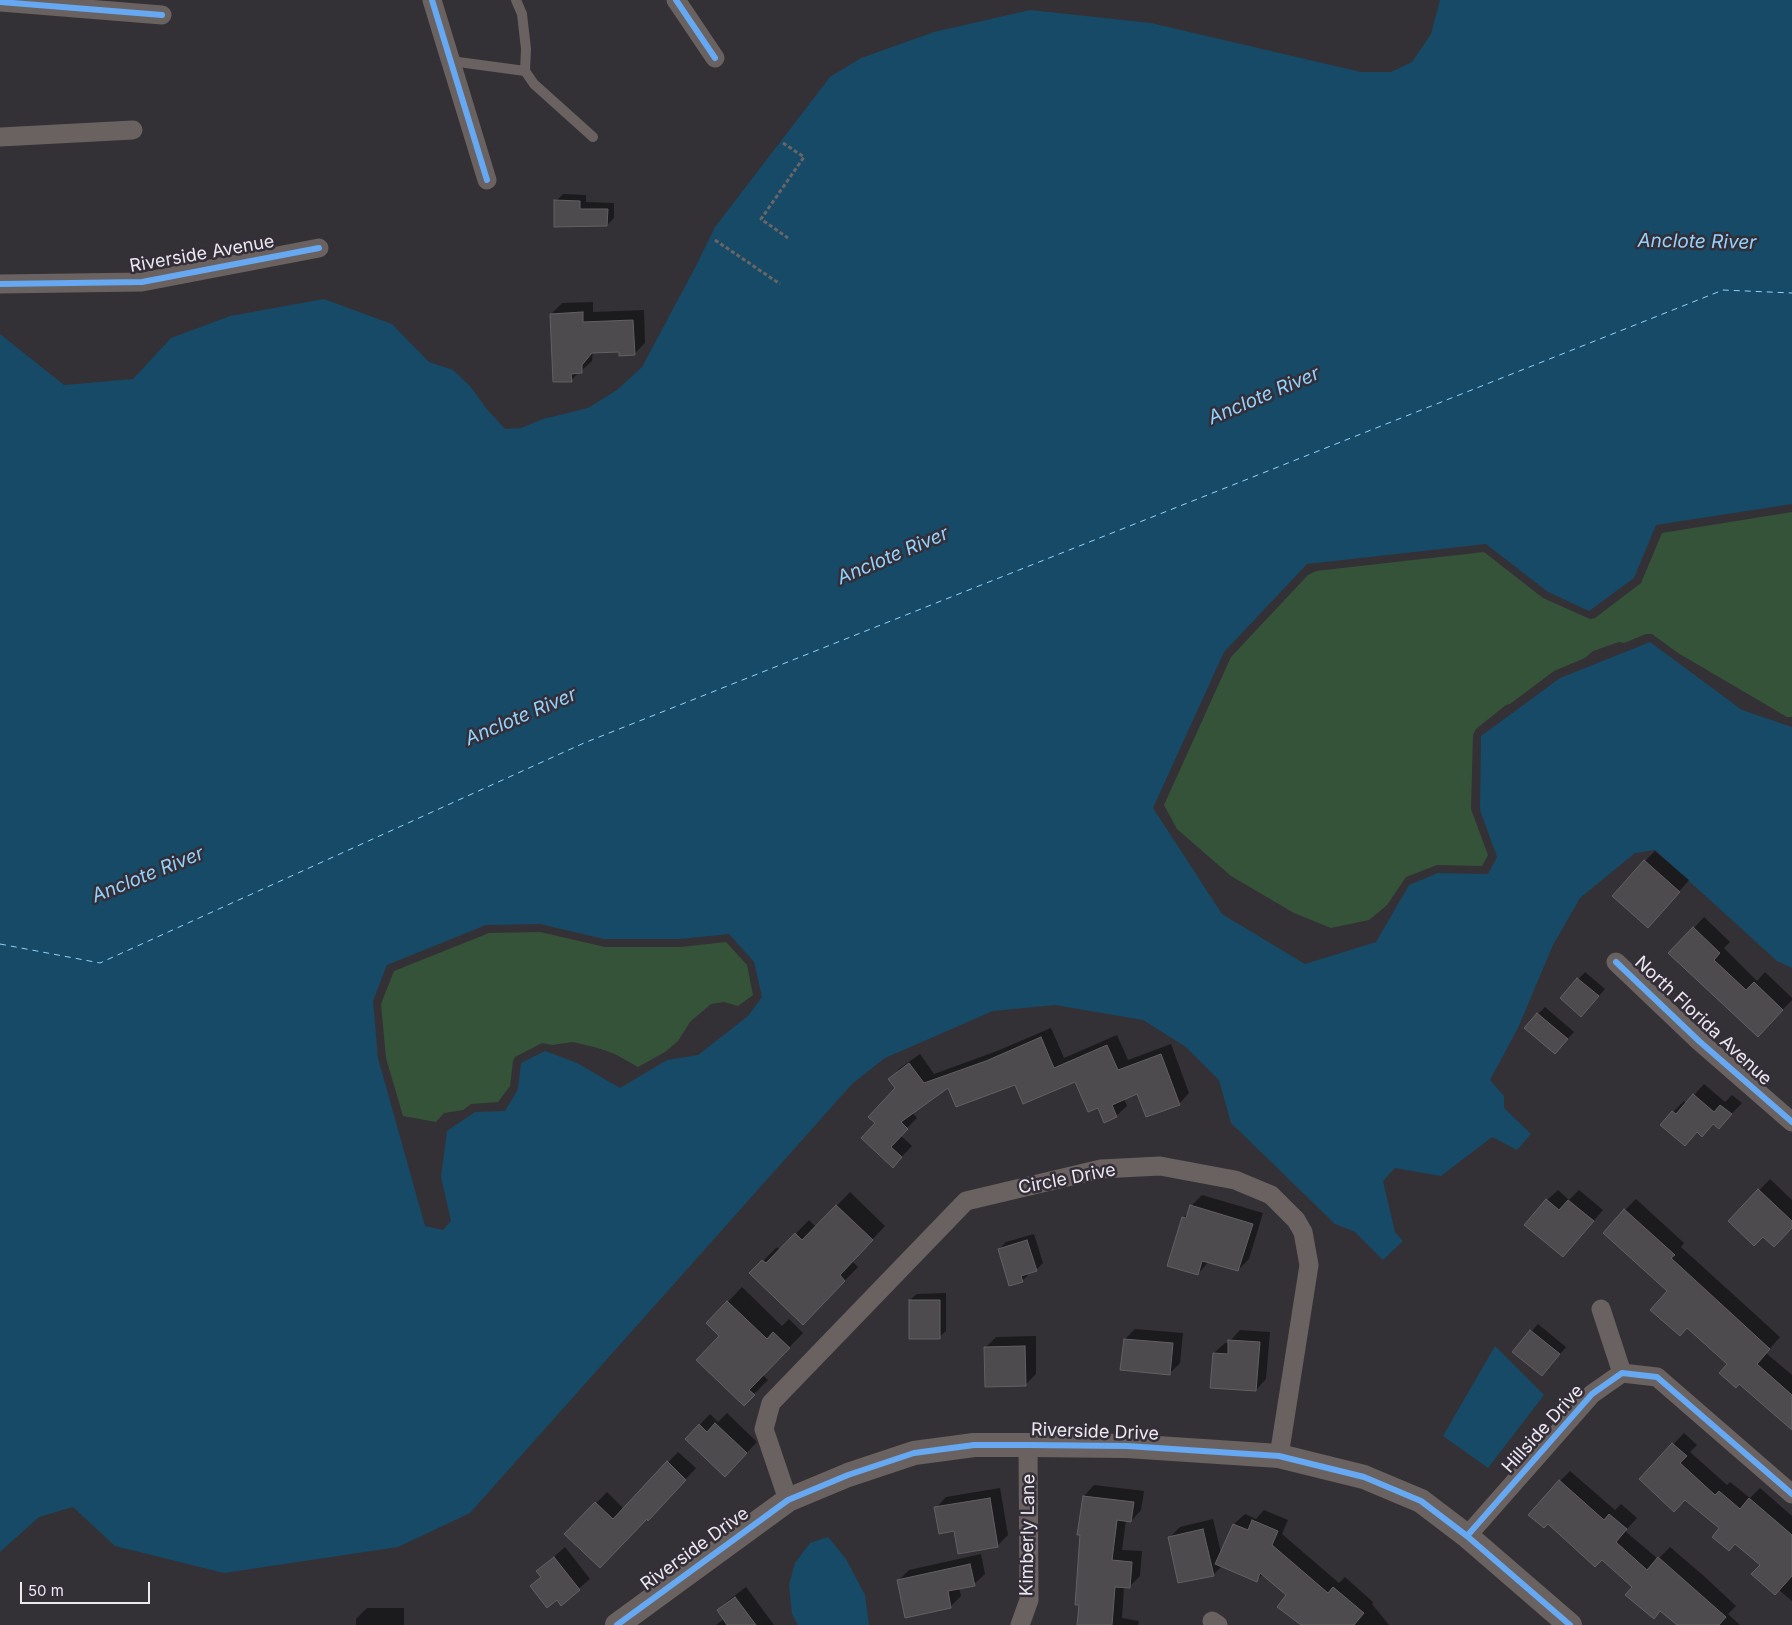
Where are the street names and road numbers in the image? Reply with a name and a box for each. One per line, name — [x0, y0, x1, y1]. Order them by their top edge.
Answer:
street label: Riverside Avenue — [128, 231, 276, 277]
street label: North Florida Avenue — [1630, 952, 1776, 1090]
street label: Circle Drive — [1016, 1159, 1118, 1199]
street label: Hillside Drive — [1498, 1380, 1588, 1478]
street label: Riverside Drive — [1031, 1419, 1159, 1445]
street label: Kimberly Lane — [1016, 1474, 1040, 1596]
street label: Riverside Drive — [637, 1503, 753, 1595]

